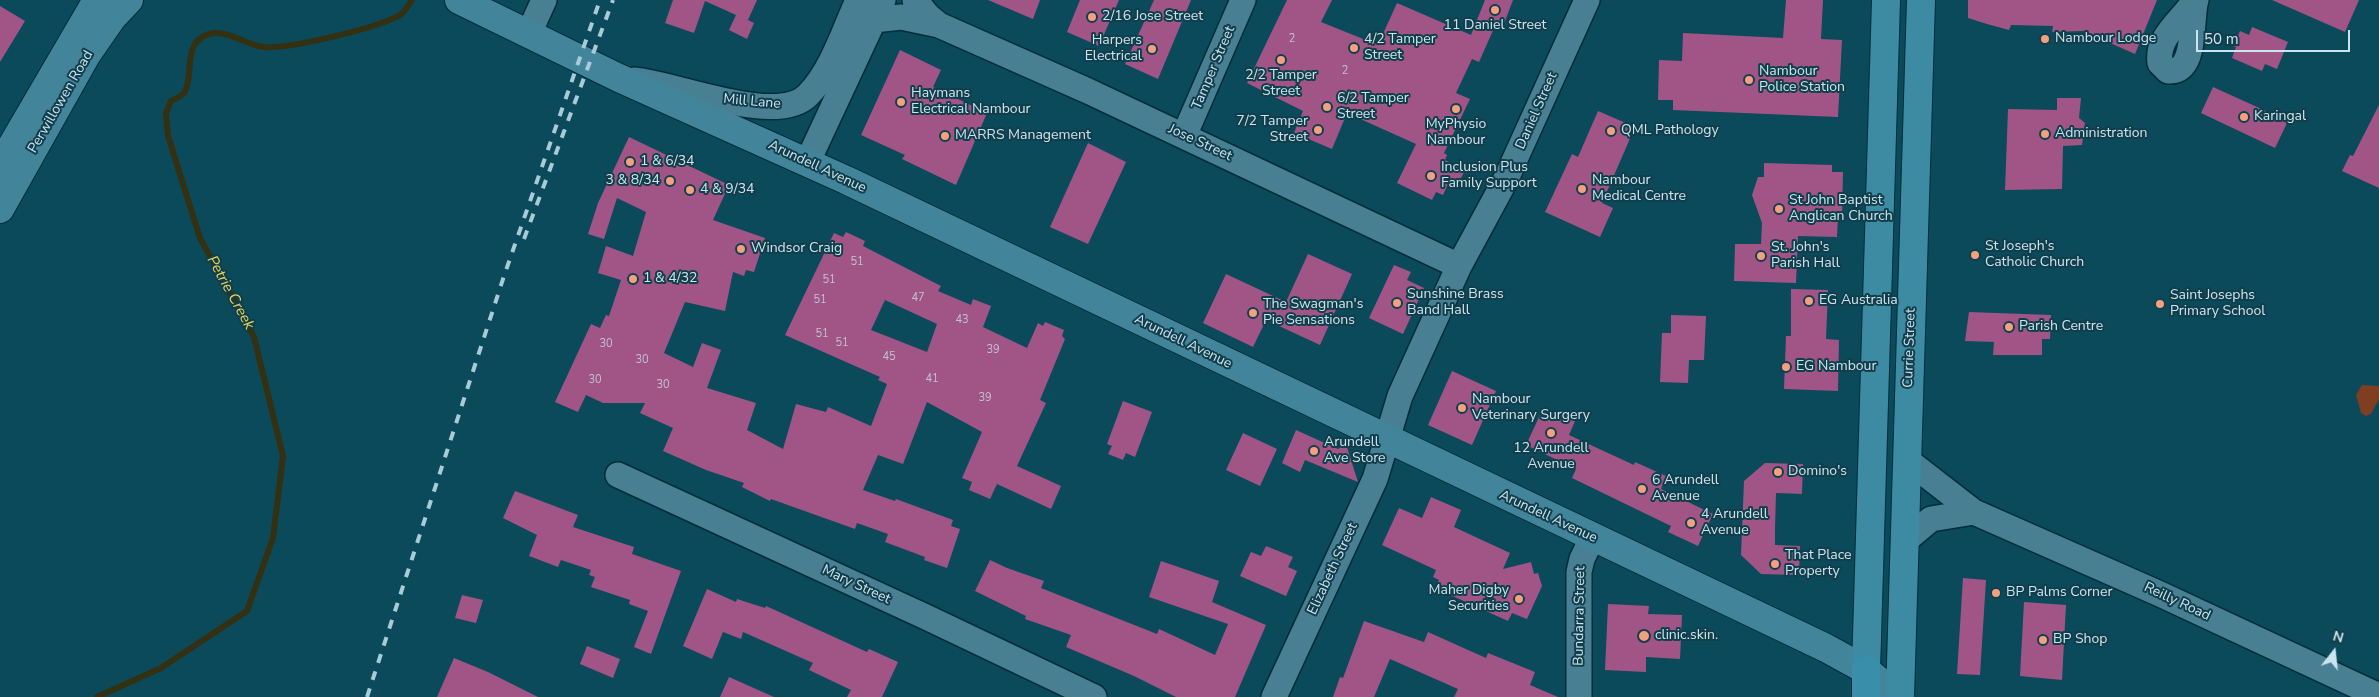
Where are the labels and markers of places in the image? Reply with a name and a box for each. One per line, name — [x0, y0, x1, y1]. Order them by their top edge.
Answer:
marker: 11 Daniel Street — [1489, 4, 1501, 16]
place label: 2/16 Jose Street — [1102, 9, 1203, 25]
marker: 2/16 Jose Street — [1086, 11, 1098, 23]
place label: 11 Daniel Street — [1444, 18, 1546, 34]
place label: Nambour Lodge — [2055, 31, 2156, 47]
place label: 4/2 Tamper Street — [1364, 32, 1436, 64]
place label: Harpers Electrical — [1085, 33, 1142, 65]
marker: Nambour Lodge — [2039, 33, 2051, 45]
marker: 4/2 Tamper Street — [1348, 42, 1360, 54]
marker: Harpers Electrical — [1146, 43, 1158, 55]
marker: 2/2 Tamper Street — [1275, 54, 1287, 66]
place label: Nambour Police Station — [1759, 64, 1845, 96]
place label: 2/2 Tamper Street — [1245, 68, 1317, 100]
marker: Nambour Police Station — [1743, 74, 1755, 86]
place label: Haymans Electrical Nambour — [911, 86, 1030, 118]
place label: 6/2 Tamper Street — [1337, 91, 1409, 124]
marker: Haymans Electrical Nambour — [895, 96, 907, 108]
marker: 6/2 Tamper Street — [1321, 101, 1333, 113]
marker: MyPhysio Nambour — [1450, 103, 1462, 115]
place label: Karingal — [2254, 109, 2306, 125]
marker: Karingal — [2238, 111, 2250, 123]
place label: 7/2 Tamper Street — [1236, 114, 1308, 146]
place label: MyPhysio Nambour — [1426, 117, 1486, 150]
place label: QML Pathology — [1621, 123, 1719, 139]
marker: 7/2 Tamper Street — [1312, 124, 1324, 136]
marker: QML Pathology — [1605, 125, 1617, 137]
place label: Administration — [2055, 126, 2148, 142]
place label: MARRS Management — [955, 128, 1091, 144]
marker: Administration — [2039, 128, 2051, 140]
marker: MARRS Management — [939, 130, 951, 142]
place label: 1 & 6/34 — [640, 154, 694, 170]
marker: 1 & 6/34 — [624, 156, 636, 168]
place label: Inclusion Plus Family Support — [1441, 160, 1537, 192]
marker: Inclusion Plus Family Support — [1425, 170, 1437, 182]
place label: 3 & 8/34 — [606, 173, 660, 189]
place label: Nambour Medical Centre — [1592, 173, 1686, 206]
marker: 3 & 8/34 — [664, 175, 676, 187]
place label: 4 & 9/34 — [700, 182, 754, 198]
marker: Nambour Medical Centre — [1576, 183, 1588, 195]
marker: 4 & 9/34 — [684, 184, 696, 196]
place label: St John Baptist Anglican Church — [1789, 193, 1893, 226]
marker: St John Baptist Anglican Church — [1773, 203, 1785, 215]
place label: St Joseph's Catholic Church — [1985, 239, 2084, 272]
place label: St. John's Parish Hall — [1771, 240, 1840, 272]
place label: Windsor Craig — [751, 241, 842, 257]
marker: Windsor Craig — [735, 243, 747, 255]
marker: St Joseph's Catholic Church — [1969, 249, 1981, 261]
marker: St. John's Parish Hall — [1755, 250, 1767, 262]
place label: 1 & 4/32 — [643, 271, 697, 287]
marker: 1 & 4/32 — [627, 273, 639, 285]
place label: Sunshine Brass Band Hall — [1407, 287, 1504, 320]
place label: Saint Josephs Primary School — [2170, 288, 2265, 321]
place label: EG Australia — [1819, 293, 1898, 309]
marker: EG Australia — [1803, 295, 1815, 307]
place label: The Swagman's Pie Sensations — [1263, 297, 1363, 330]
marker: Sunshine Brass Band Hall — [1391, 297, 1403, 309]
marker: Saint Josephs Primary School — [2154, 298, 2166, 310]
marker: The Swagman's Pie Sensations — [1247, 307, 1259, 319]
place label: Parish Centre — [2019, 319, 2103, 335]
marker: Parish Centre — [2003, 321, 2015, 333]
place label: EG Nambour — [1796, 359, 1876, 375]
marker: EG Nambour — [1780, 361, 1792, 373]
place label: Nambour Veterinary Surgery — [1472, 392, 1590, 424]
marker: Nambour Veterinary Surgery — [1456, 402, 1468, 414]
marker: 12 Arundell Avenue — [1545, 427, 1557, 439]
place label: Arundell Ave Store — [1324, 435, 1386, 468]
place label: 12 Arundell Avenue — [1513, 441, 1589, 474]
marker: Arundell Ave Store — [1308, 445, 1320, 457]
place label: Domino's — [1788, 464, 1847, 480]
marker: Domino's — [1772, 466, 1784, 478]
place label: 6 Arundell Avenue — [1652, 473, 1719, 506]
marker: 6 Arundell Avenue — [1636, 483, 1648, 495]
place label: 4 Arundell Avenue — [1701, 507, 1768, 540]
marker: 4 Arundell Avenue — [1685, 517, 1697, 529]
place label: That Place Property — [1785, 548, 1852, 580]
marker: That Place Property — [1769, 558, 1781, 570]
place label: Maher Digby Securities — [1429, 583, 1509, 616]
place label: BP Palms Corner — [2006, 585, 2112, 601]
marker: BP Palms Corner — [1990, 587, 2002, 599]
marker: Maher Digby Securities — [1513, 593, 1525, 605]
place label: clinic.skin. — [1655, 628, 1718, 644]
marker: clinic.skin. — [1637, 629, 1651, 643]
place label: BP Shop — [2053, 632, 2107, 648]
marker: BP Shop — [2037, 634, 2049, 646]

